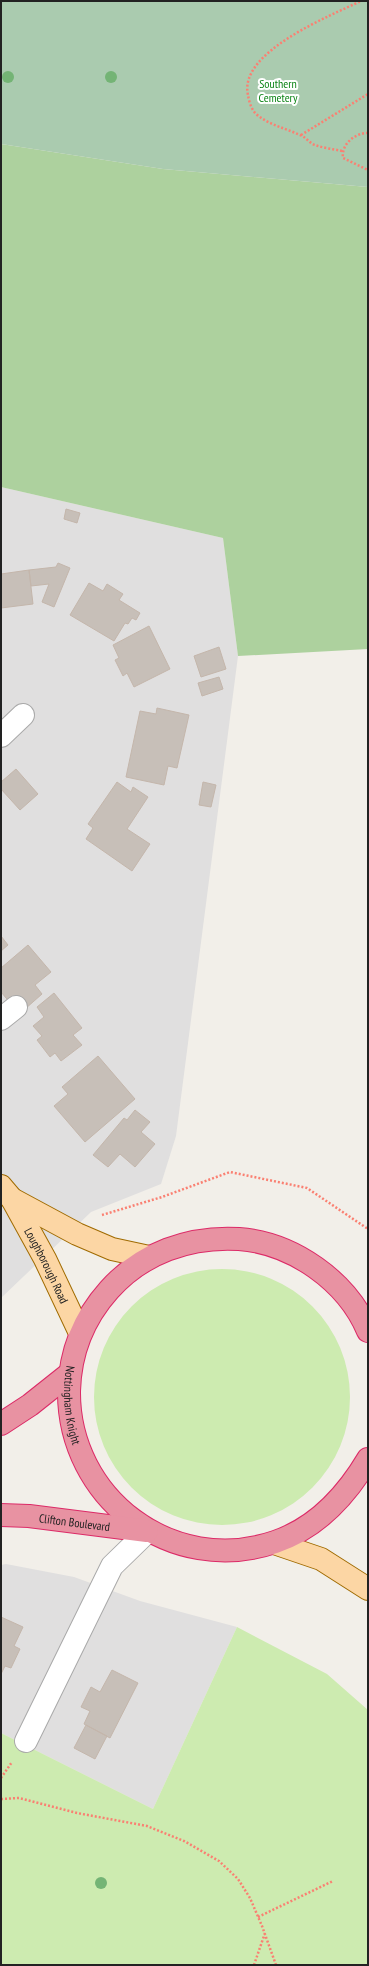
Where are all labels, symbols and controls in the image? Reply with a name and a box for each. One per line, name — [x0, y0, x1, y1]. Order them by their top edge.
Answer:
park label: Southern Cemetery — [259, 76, 298, 105]
street label: Loughborough Road — [22, 1225, 72, 1306]
street label: Nottingham Knight — [61, 1365, 85, 1447]
street label: Clifton Boulevard — [38, 1510, 111, 1534]

